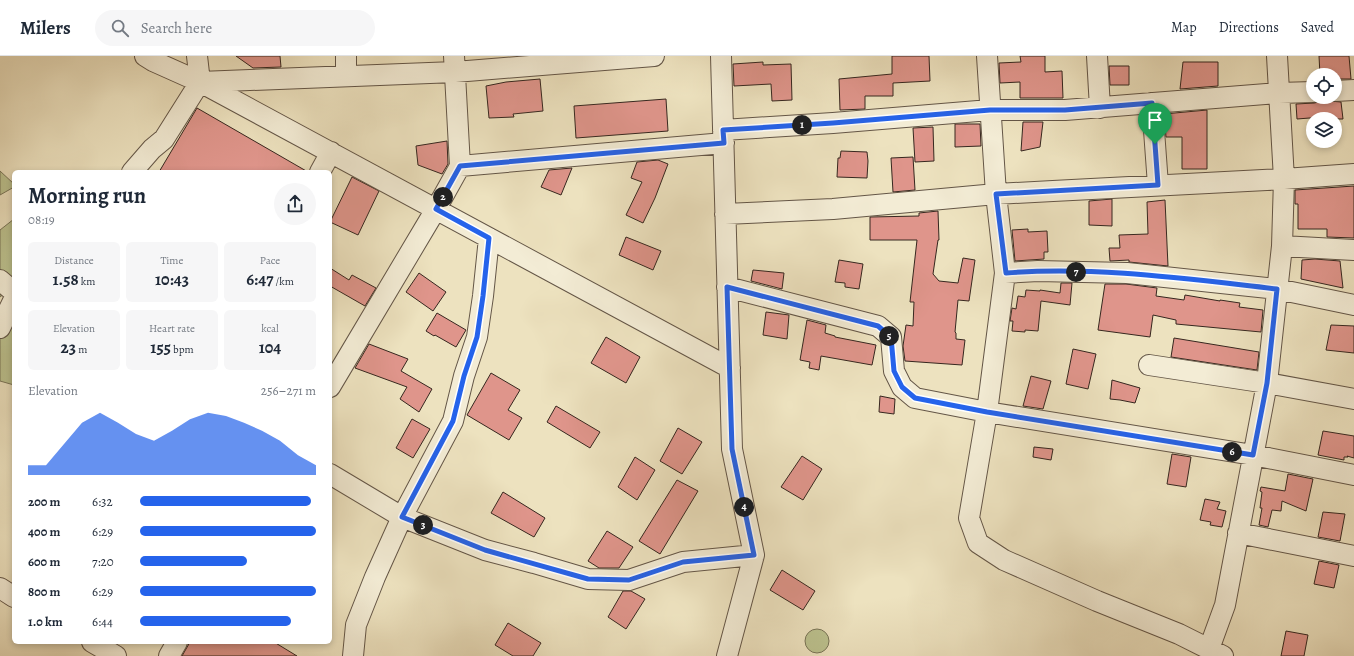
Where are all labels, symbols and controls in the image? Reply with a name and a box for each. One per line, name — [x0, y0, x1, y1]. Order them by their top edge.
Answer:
search box — [95, 10, 375, 46]
text: Milers — [20, 15, 71, 41]
icon: search — [109, 17, 131, 39]
text: Search here — [141, 18, 212, 38]
text: Map — [1171, 18, 1197, 37]
text: Directions — [1219, 18, 1279, 37]
text: Saved — [1301, 18, 1334, 37]
map controls — [1306, 68, 1342, 148]
button: locate — [1306, 68, 1342, 104]
pin — [1138, 103, 1172, 144]
icon: arrive — [1144, 109, 1166, 131]
button: layers — [1306, 112, 1342, 148]
pin: 1 — [792, 115, 812, 135]
text: 1 — [800, 117, 804, 132]
text: Morning run — [28, 181, 146, 211]
button: share — [274, 183, 316, 225]
pin: 2 — [433, 187, 453, 207]
text: 2 — [440, 189, 446, 204]
text: 08:19 — [28, 211, 55, 228]
text: Distance — [54, 253, 94, 268]
text: Time — [161, 253, 183, 268]
text: Pace — [260, 253, 280, 268]
pin: 7 — [1066, 262, 1086, 282]
text: 7 — [1074, 264, 1078, 279]
text: 1.58 — [53, 268, 79, 291]
text: 10:43 — [155, 268, 189, 291]
text: 6:47 — [246, 268, 273, 291]
text: km — [79, 274, 95, 289]
text: /km — [273, 274, 294, 289]
text: Elevation — [53, 321, 95, 336]
text: Heart rate — [149, 321, 195, 336]
text: kcal — [261, 321, 279, 336]
pin: 5 — [879, 326, 899, 346]
text: 5 — [887, 328, 891, 343]
text: 23 — [61, 336, 76, 359]
text: 155 — [150, 336, 171, 359]
text: 104 — [259, 336, 281, 359]
text: m — [76, 342, 87, 357]
text: bpm — [171, 342, 194, 357]
text: Elevation — [28, 382, 78, 399]
text: 256–271 m — [261, 382, 316, 399]
pin: 6 — [1222, 442, 1242, 462]
text: 6 — [1229, 444, 1235, 459]
text: 200 m — [28, 493, 61, 510]
text: 6:32 — [92, 493, 113, 510]
pin: 4 — [734, 497, 754, 517]
text: 4 — [741, 499, 747, 514]
pin: 3 — [413, 515, 433, 535]
text: 3 — [421, 517, 425, 532]
text: 400 m — [28, 523, 60, 540]
text: 6:29 — [92, 523, 113, 540]
text: 600 m — [28, 553, 60, 570]
text: 7:20 — [92, 553, 114, 570]
text: 800 m — [28, 583, 60, 600]
text: 6:29 — [92, 583, 113, 600]
text: 1.0 km — [28, 613, 63, 630]
text: 6:44 — [92, 613, 113, 630]

